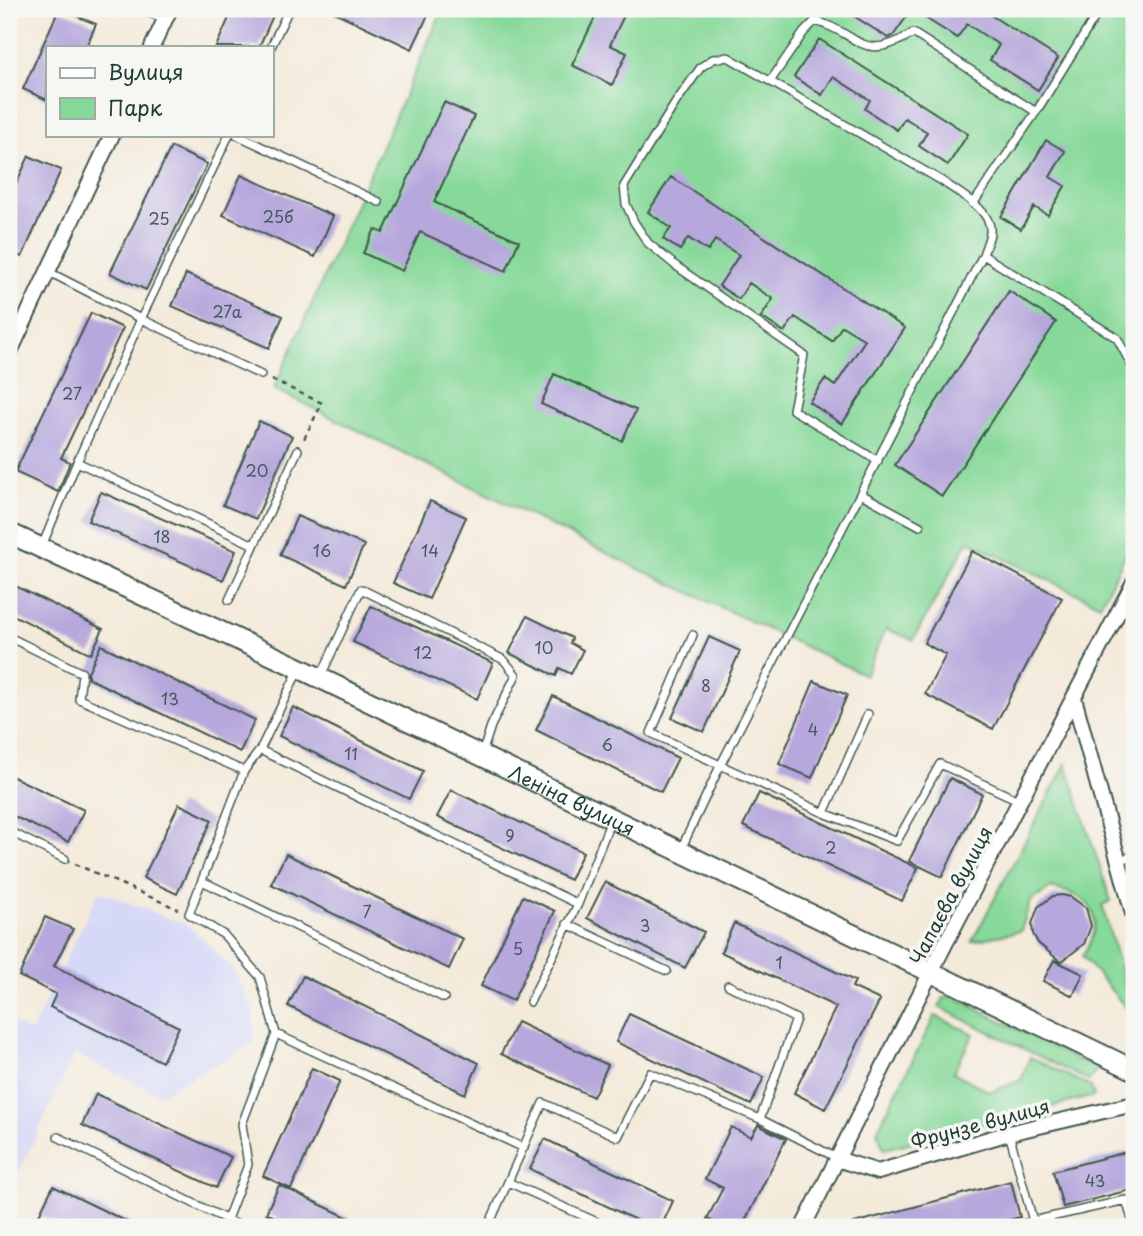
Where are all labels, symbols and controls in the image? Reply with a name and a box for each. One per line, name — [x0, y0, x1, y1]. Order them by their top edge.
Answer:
legend — [46, 46, 273, 136]
text: Вулиця — [108, 55, 184, 87]
text: Парк — [108, 91, 163, 123]
house number: 25б — [263, 204, 294, 228]
house number: 25 — [148, 206, 170, 230]
house number: 27а — [212, 299, 242, 323]
house number: 27 — [62, 381, 82, 405]
house number: 20 — [246, 458, 268, 482]
house number: 18 — [153, 524, 171, 548]
house number: 16 — [313, 538, 331, 562]
house number: 14 — [421, 538, 439, 562]
house number: 10 — [535, 635, 553, 659]
house number: 12 — [414, 640, 432, 664]
house number: 8 — [701, 673, 711, 697]
house number: 13 — [161, 686, 179, 710]
house number: 4 — [808, 717, 818, 741]
house number: 6 — [601, 732, 613, 756]
house number: 11 — [344, 741, 358, 765]
street label: Леніна вулиця — [504, 757, 640, 842]
street label: Чапаєва вулиця — [902, 821, 998, 969]
house number: 9 — [505, 823, 515, 847]
house number: 2 — [825, 835, 837, 859]
house number: 7 — [362, 899, 372, 923]
house number: 3 — [640, 913, 650, 937]
house number: 5 — [513, 936, 523, 960]
house number: 1 — [775, 950, 783, 974]
street label: Фрунзе вулиця — [907, 1091, 1053, 1155]
house number: 43 — [1085, 1168, 1105, 1192]

